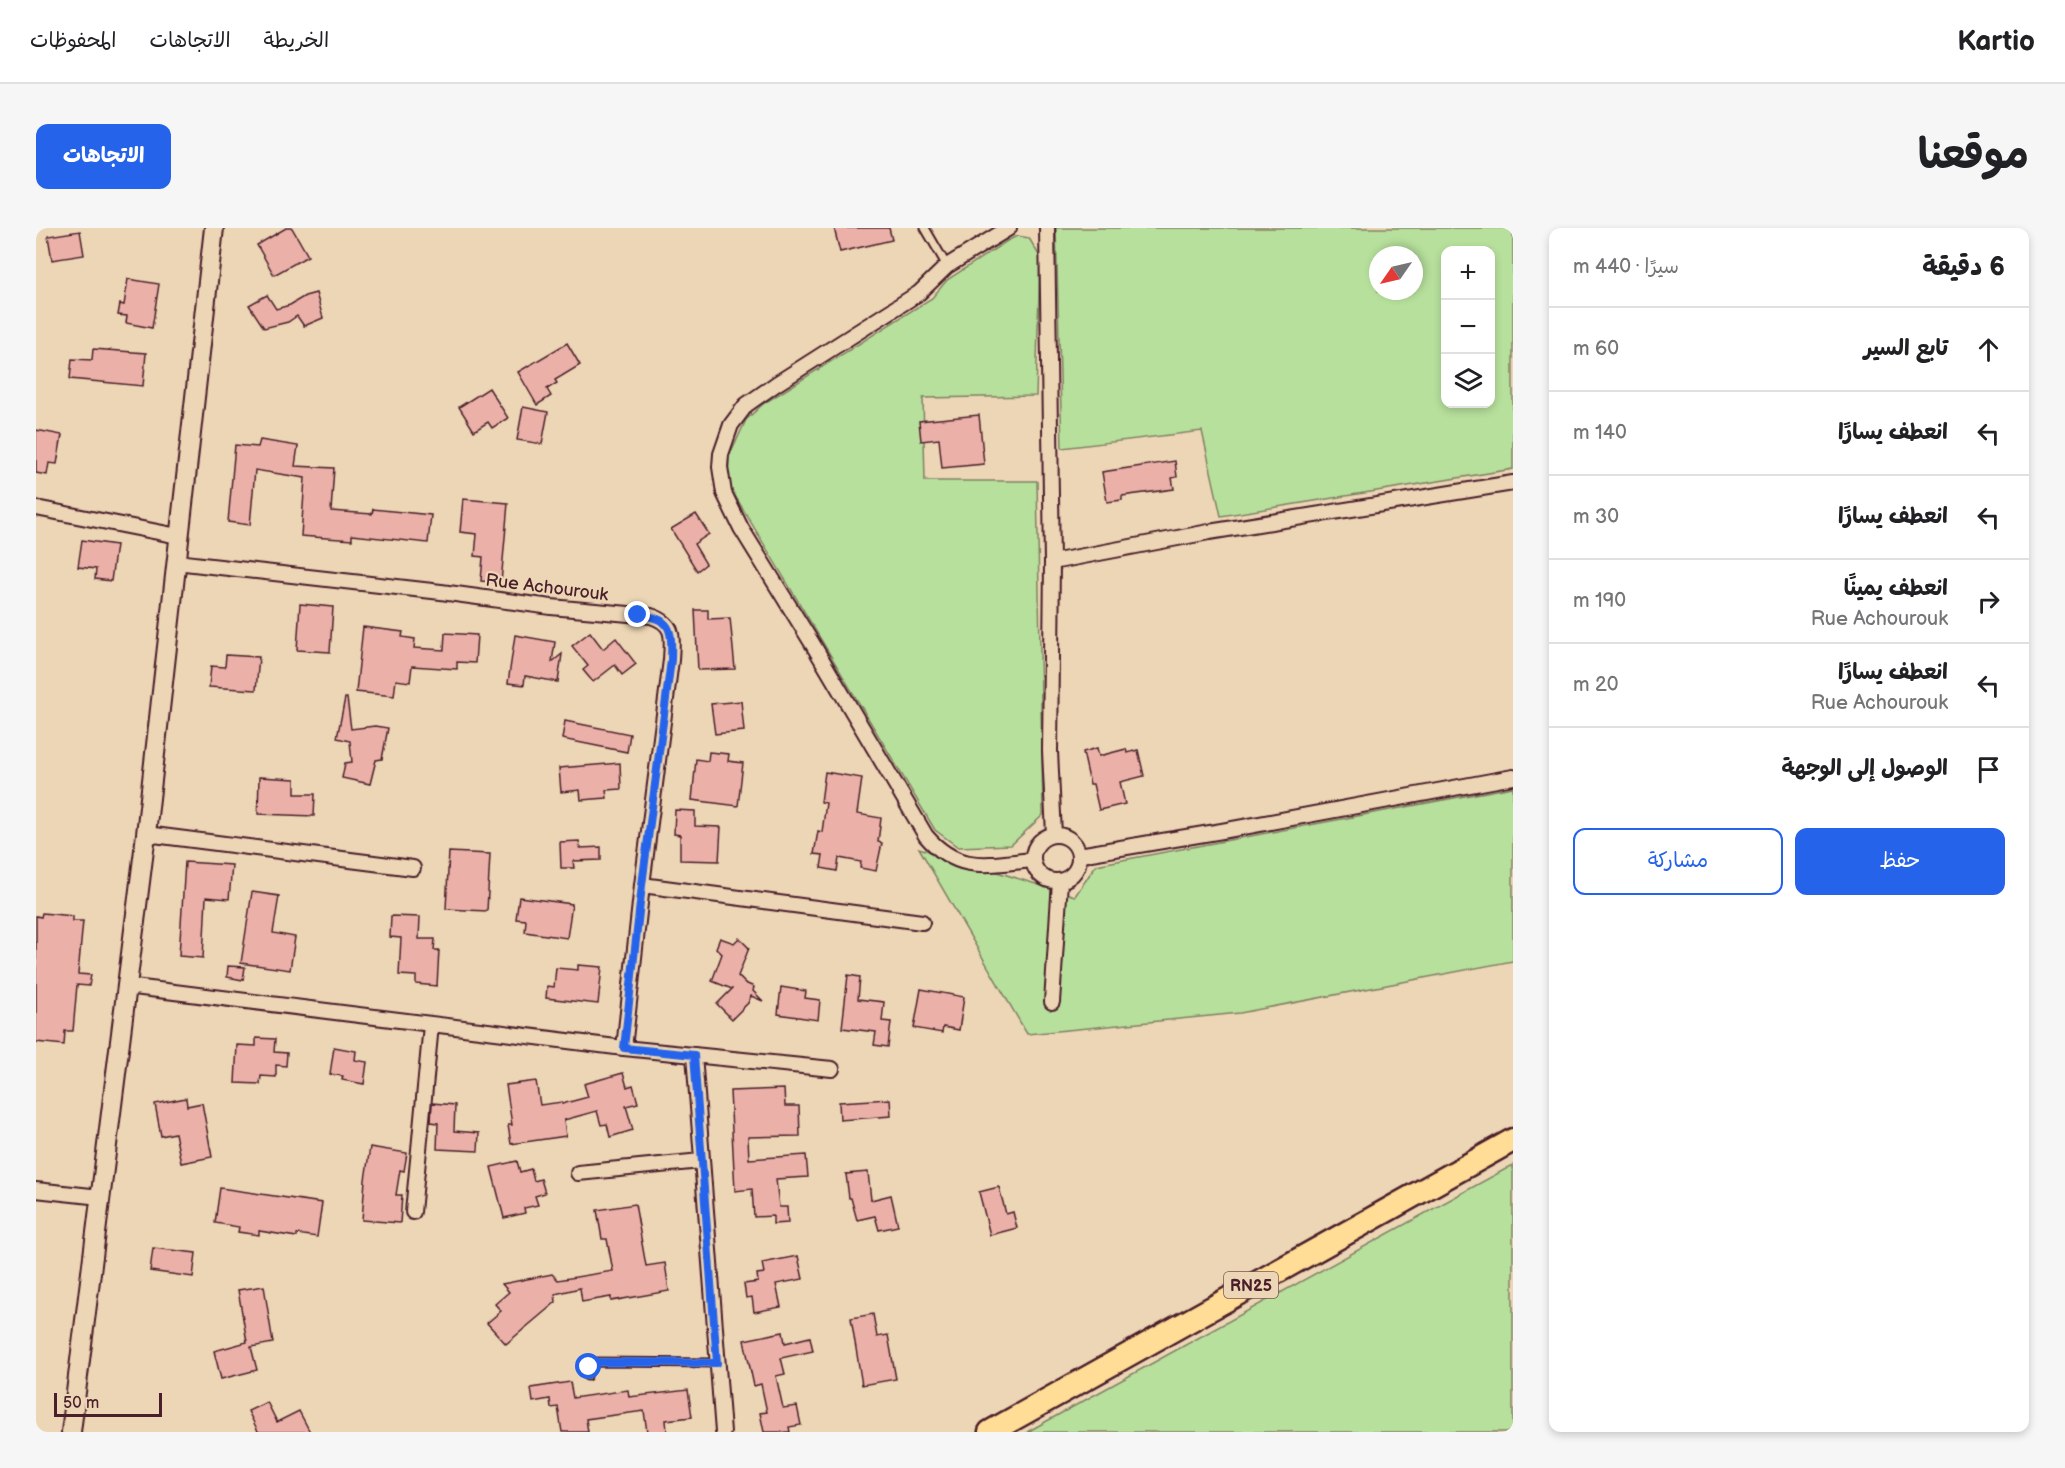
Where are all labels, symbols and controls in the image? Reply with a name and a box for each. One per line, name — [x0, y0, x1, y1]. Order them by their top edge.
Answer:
text: Kartio — [1957, 25, 2035, 58]
text: المحفوظات — [30, 28, 116, 53]
text: الاتجاهات — [149, 28, 231, 53]
text: الخريطة — [264, 28, 329, 53]
button: الاتجاهات — [36, 124, 171, 189]
text: موقعنا — [1918, 130, 2029, 181]
north arrow — [1369, 246, 1423, 300]
map controls — [1441, 246, 1495, 408]
button: + — [1441, 246, 1495, 300]
text: 6 دقيقة — [1922, 252, 2005, 283]
text: سيرًا · 440 m — [1573, 255, 1679, 279]
button: − — [1441, 300, 1495, 354]
icon: ahead — [1972, 333, 2005, 366]
text: تابع السير — [1864, 335, 1948, 362]
text: 60 m — [1573, 337, 1619, 361]
button: layers — [1441, 354, 1495, 408]
icon: left — [1972, 417, 2005, 450]
text: انعطف يسارًا — [1838, 419, 1948, 446]
text: 140 m — [1573, 421, 1627, 445]
icon: left — [1972, 501, 2005, 534]
text: انعطف يسارًا — [1838, 503, 1948, 530]
text: 30 m — [1573, 505, 1619, 529]
street label: Rue Achourouk — [484, 570, 610, 605]
text: انعطف يمينًا — [1844, 575, 1948, 602]
icon: right — [1972, 585, 2005, 618]
text: 190 m — [1573, 589, 1626, 613]
route end — [624, 601, 650, 627]
text: Rue Achourouk — [1811, 607, 1948, 631]
text: انعطف يسارًا — [1838, 659, 1948, 686]
icon: left — [1972, 669, 2005, 702]
text: 20 m — [1573, 673, 1619, 697]
text: Rue Achourouk — [1811, 691, 1948, 715]
icon: arrive — [1972, 753, 2005, 786]
text: الوصول إلى الوجهة — [1781, 755, 1948, 782]
button: مشاركة — [1573, 828, 1783, 895]
button: حفظ — [1795, 828, 2005, 895]
road number: RN25 — [1224, 1272, 1278, 1298]
route start — [575, 1353, 601, 1379]
scale bar — [54, 1390, 162, 1418]
text: 50 m — [63, 1394, 99, 1413]

